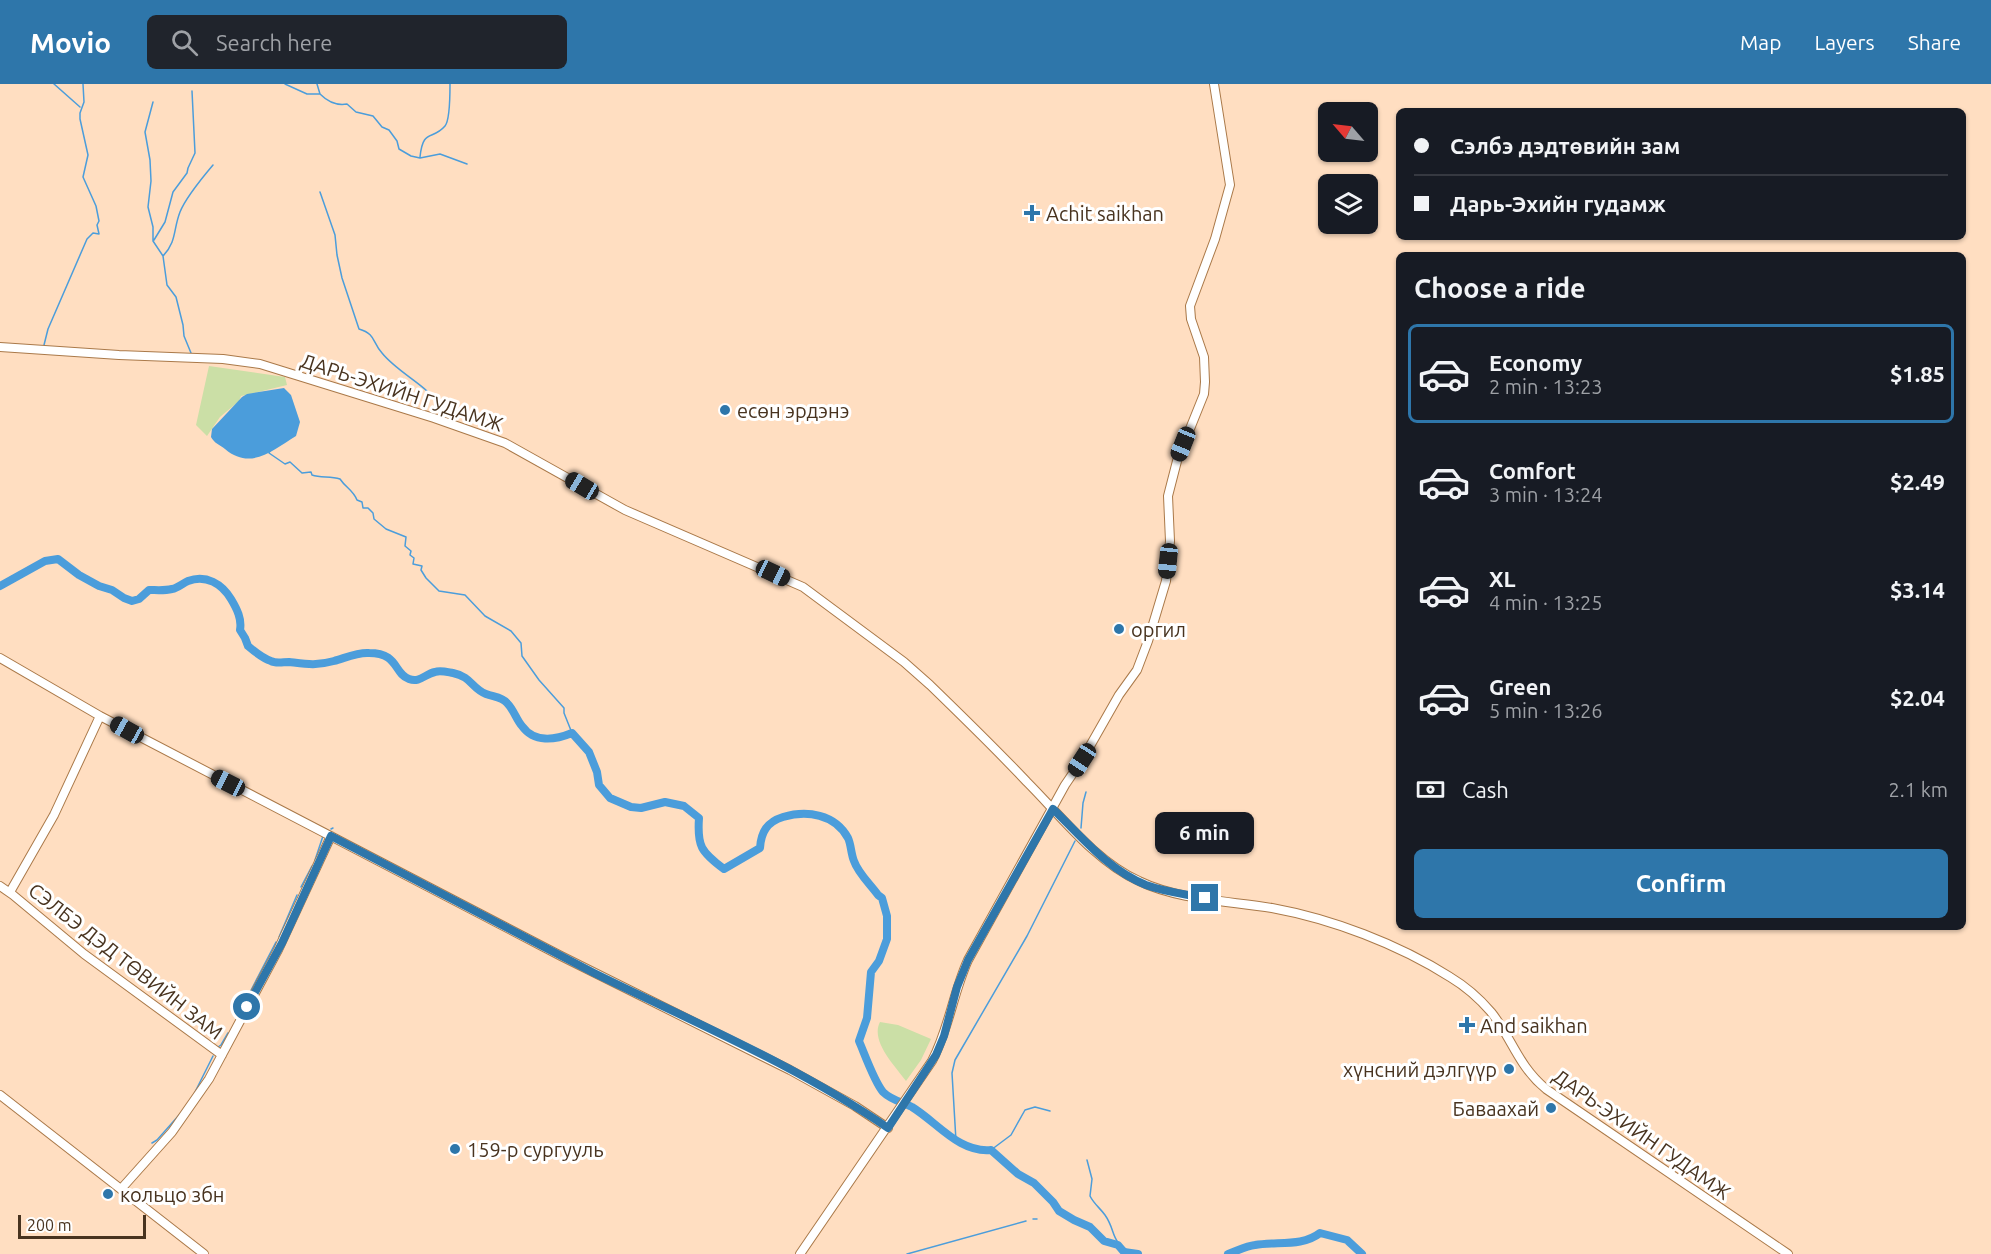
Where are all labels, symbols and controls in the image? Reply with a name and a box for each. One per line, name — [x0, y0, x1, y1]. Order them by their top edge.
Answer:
search box — [147, 15, 567, 69]
icon: search — [168, 26, 201, 59]
text: Movio — [30, 27, 111, 58]
text: Search here — [216, 30, 332, 55]
text: Map — [1740, 30, 1781, 54]
text: Layers — [1814, 30, 1875, 54]
text: Share — [1908, 30, 1961, 54]
north arrow — [1318, 102, 1378, 162]
map controls — [1318, 102, 1378, 234]
text: Сэлбэ дэдтөвийн зам — [1450, 133, 1680, 158]
button: layers — [1318, 174, 1378, 234]
text: Дарь-Эхийн гудамж — [1450, 191, 1666, 216]
place label: Achit saikhan — [1046, 202, 1164, 225]
marker: Achit saikhan — [1023, 204, 1041, 222]
text: Choose a ride — [1414, 273, 1586, 303]
icon: car — [1417, 347, 1471, 401]
street label: ДАРЬ-ЭХИЙН ГУДАМЖ — [298, 348, 506, 436]
text: Economy — [1489, 350, 1582, 375]
text: $1.85 — [1890, 361, 1945, 386]
text: 2 min · 13:23 — [1489, 375, 1603, 398]
place label: есөн эрдэнэ — [737, 399, 849, 422]
marker: есөн эрдэнэ — [718, 403, 732, 417]
car — [1168, 424, 1198, 464]
icon: car — [1417, 455, 1471, 509]
text: Comfort — [1489, 458, 1576, 483]
car — [562, 469, 602, 503]
text: $2.49 — [1890, 469, 1945, 494]
text: 3 min · 13:24 — [1489, 483, 1603, 506]
car — [1157, 542, 1179, 580]
car — [753, 557, 793, 589]
icon: car — [1417, 563, 1471, 617]
text: XL — [1489, 566, 1516, 591]
text: $3.14 — [1890, 577, 1945, 602]
text: 4 min · 13:25 — [1489, 591, 1603, 614]
place label: оргил — [1131, 618, 1186, 641]
marker: оргил — [1112, 622, 1126, 636]
icon: car — [1417, 671, 1471, 725]
text: Green — [1489, 674, 1551, 699]
text: $2.04 — [1890, 685, 1945, 710]
text: 5 min · 13:26 — [1489, 699, 1603, 722]
car — [107, 713, 147, 747]
car — [1065, 740, 1099, 780]
car — [208, 767, 248, 799]
icon: cash — [1414, 773, 1447, 806]
text: Cash — [1462, 777, 1509, 802]
text: 2.1 km — [1889, 778, 1948, 801]
callout: 6 min — [1156, 811, 1254, 853]
text: 6 min — [1179, 821, 1230, 844]
button: Confirm — [1414, 849, 1948, 918]
street label: СЭЛБЭ ДЭД ТӨВИЙН ЗАМ — [24, 878, 228, 1044]
route end — [1191, 884, 1218, 911]
route start — [233, 993, 260, 1020]
place label: And saikhan — [1480, 1014, 1588, 1037]
marker: And saikhan — [1458, 1016, 1476, 1034]
place label: хүнсний дэлгүүр — [1343, 1058, 1497, 1081]
marker: хүнсний дэлгүүр — [1502, 1062, 1516, 1076]
street label: ДАРЬ-ЭХИЙН ГУДАМЖ — [1549, 1064, 1735, 1204]
place label: Баваахай — [1453, 1097, 1539, 1120]
marker: Баваахай — [1544, 1101, 1558, 1115]
place label: 159-р сургууль — [467, 1138, 604, 1161]
marker: 159-р сургууль — [448, 1142, 462, 1156]
place label: кольцо збн — [120, 1183, 225, 1206]
marker: кольцо збн — [101, 1187, 115, 1201]
scale bar — [18, 1212, 146, 1240]
text: 200 m — [27, 1216, 72, 1234]

